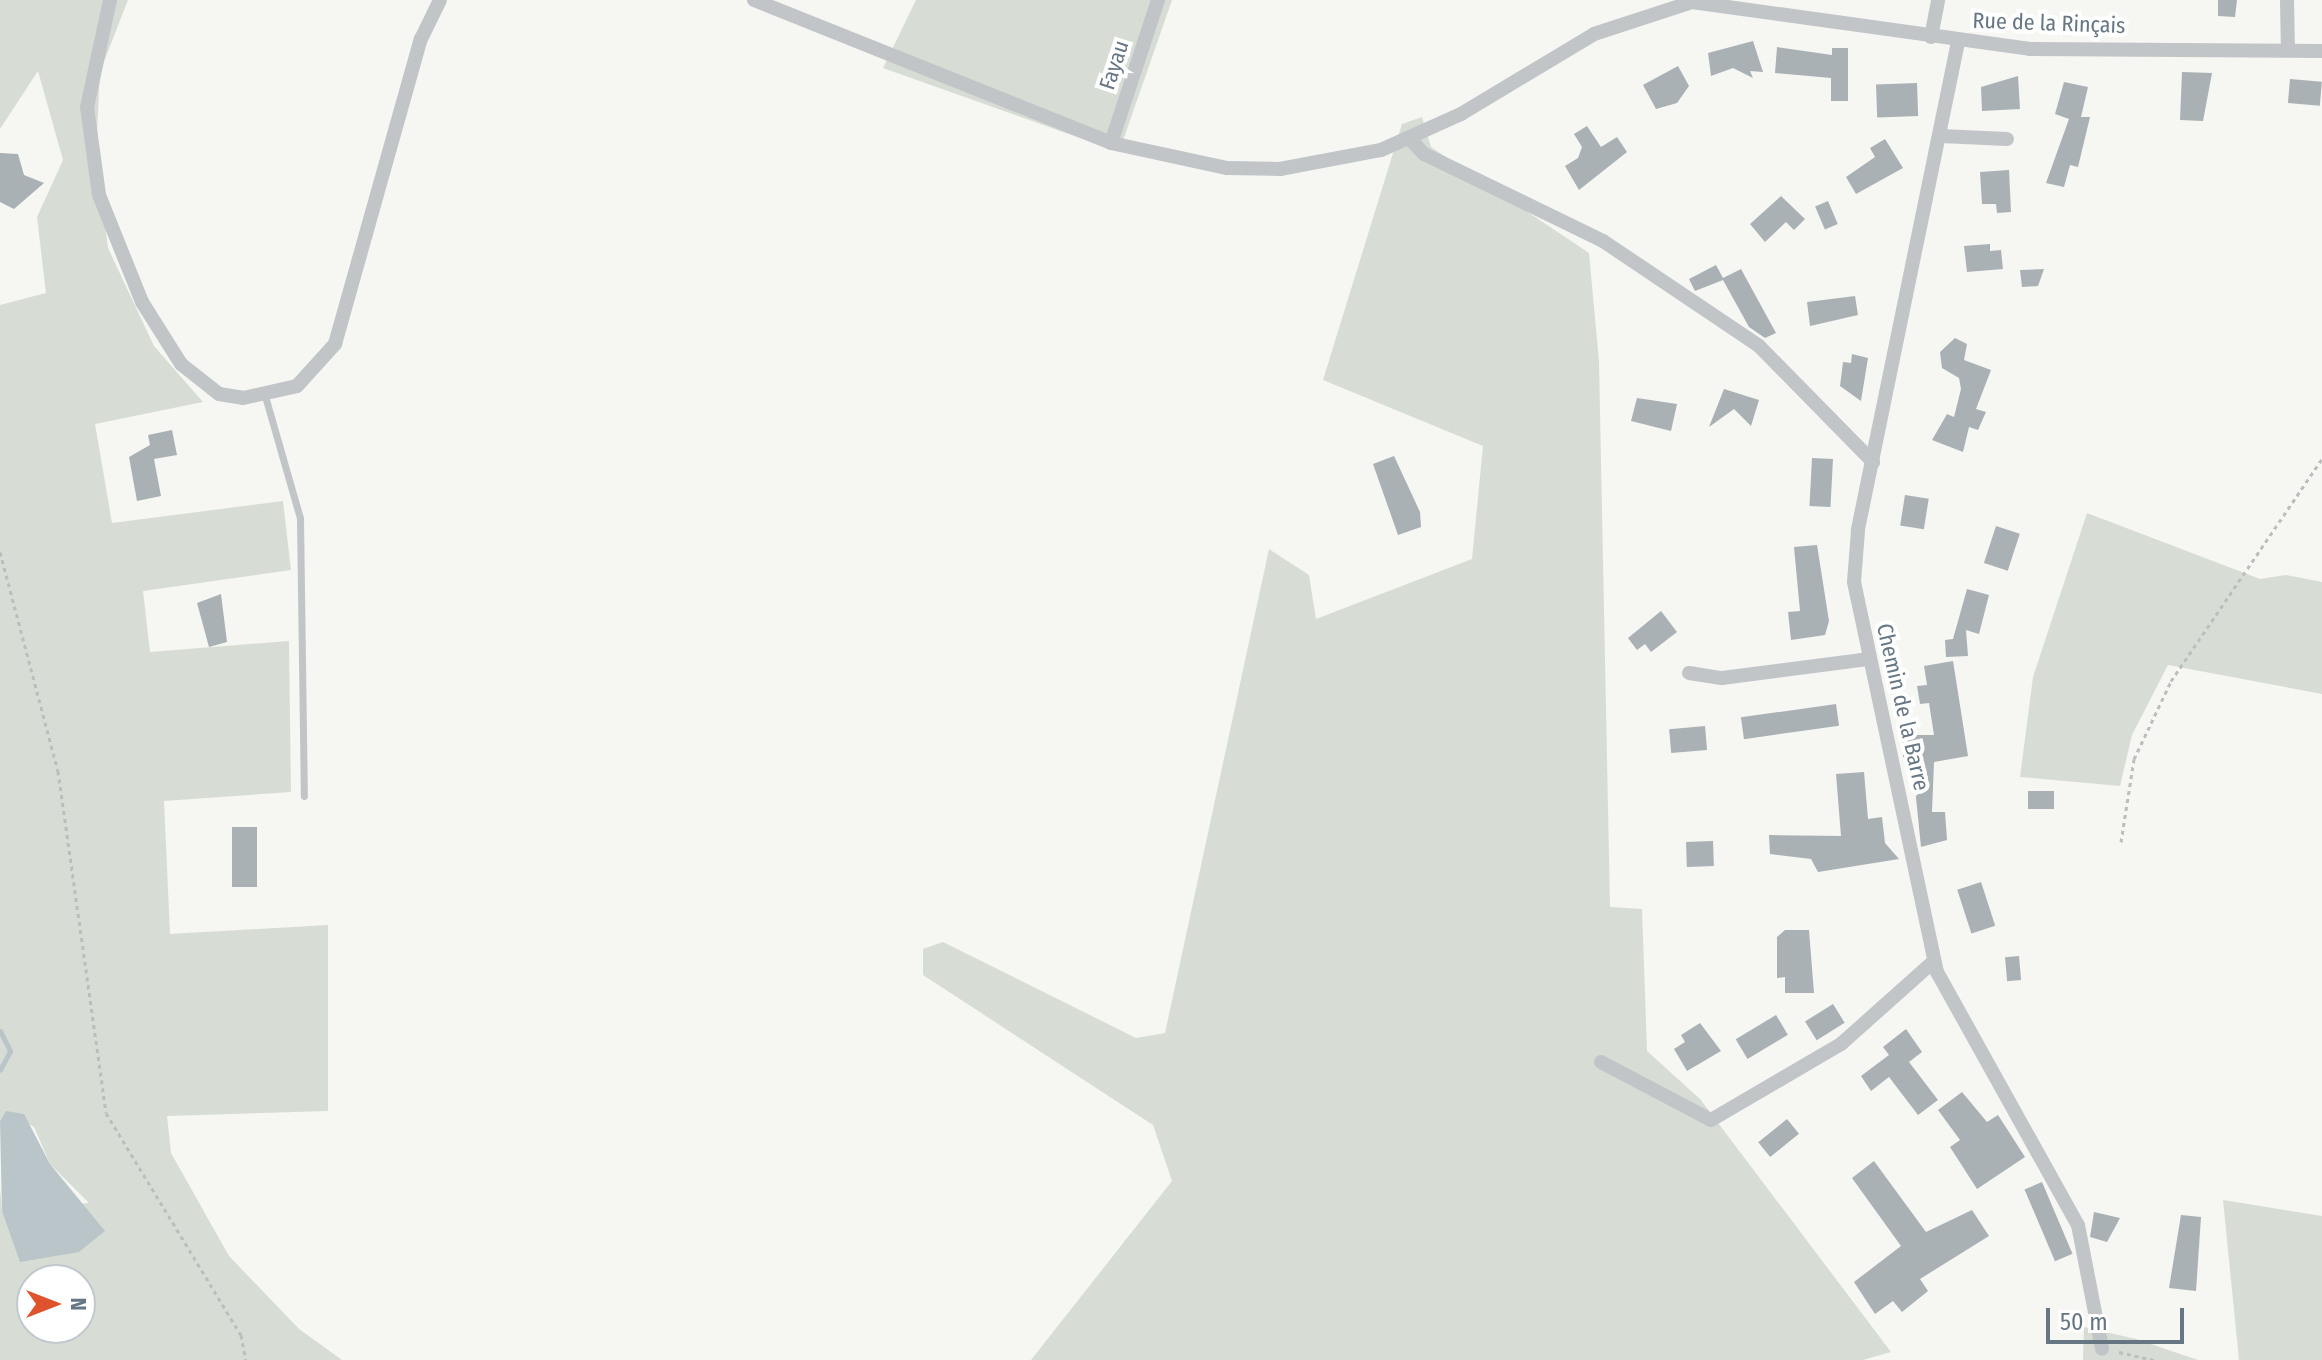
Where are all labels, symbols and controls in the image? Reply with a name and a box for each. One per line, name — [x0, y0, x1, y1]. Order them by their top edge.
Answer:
street label: Rue de la Rinçais — [1972, 7, 2126, 39]
street label: Fayau — [1094, 37, 1134, 93]
street label: Chemin de la Barre — [1871, 621, 1935, 793]
north arrow — [16, 1264, 96, 1344]
scale bar — [2050, 1292, 2188, 1342]
text: N — [65, 1297, 92, 1311]
text: 50 m — [2060, 1308, 2108, 1336]

